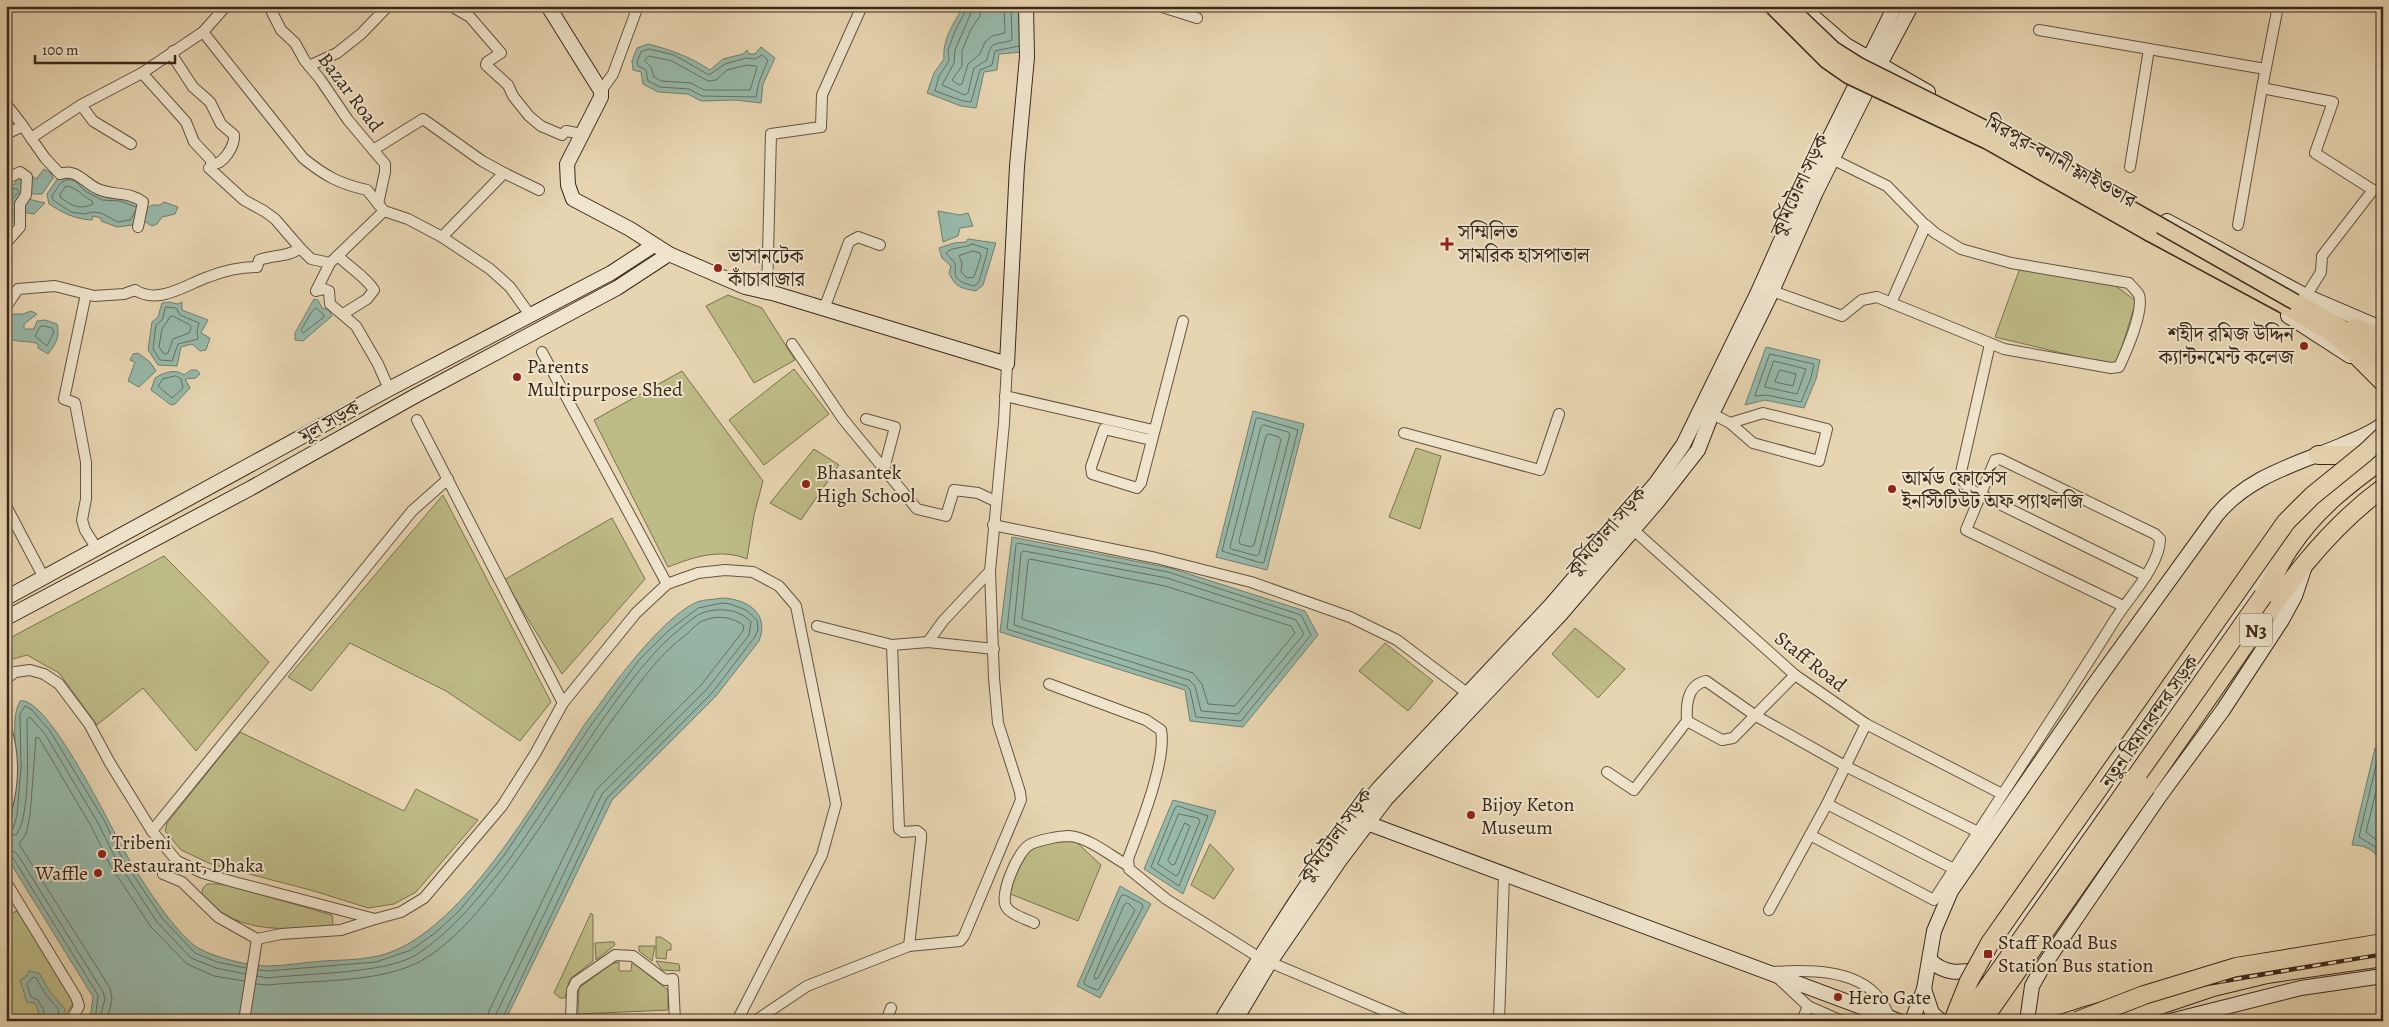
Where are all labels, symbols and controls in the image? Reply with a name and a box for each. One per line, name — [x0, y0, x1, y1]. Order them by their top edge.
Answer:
scale bar — [35, 32, 175, 64]
text: 100 m — [42, 40, 79, 60]
street label: Bazar Road — [312, 47, 390, 138]
street label: মিরপুর-বনানী ফ্লাইওভার — [1980, 108, 2142, 214]
street label: কুর্মিটোলা সড়ক — [1764, 129, 1835, 242]
place label: সম্মিলিত সামরিক হাসপাতাল — [1457, 219, 1590, 269]
marker: সম্মিলিত সামরিক হাসপাতাল — [1440, 237, 1454, 251]
place label: ভাসানটেক কাঁচাবাজার — [727, 243, 806, 293]
marker: ভাসানটেক কাঁচাবাজার — [712, 262, 724, 274]
place label: শহীদ রমিজ উদ্দিন ক্যান্টনমেন্ট কলেজ — [2158, 321, 2296, 371]
marker: শহীদ রমিজ উদ্দিন ক্যান্টনমেন্ট কলেজ — [2298, 340, 2310, 352]
place label: Parents Multipurpose Shed — [527, 353, 683, 403]
marker: Parents Multipurpose Shed — [511, 371, 523, 383]
street label: মূল সড়ক — [293, 393, 365, 450]
place label: Bhasantek High School — [816, 459, 915, 509]
place label: আর্মড ফোর্সেস ইনস্টিটিউট অফ প্যাথলজি — [1901, 465, 2085, 515]
marker: Bhasantek High School — [800, 478, 812, 490]
street label: কুর্মিটোলা সড়ক — [1559, 480, 1653, 582]
marker: আর্মড ফোর্সেস ইনস্টিটিউট অফ প্যাথলজি — [1886, 483, 1898, 495]
road number: N3 — [2240, 614, 2272, 646]
street label: Staff Road — [1769, 625, 1853, 698]
street label: নতুন বিমানবন্দর সড়ক — [2093, 649, 2206, 794]
street label: কুর্মিটোলা সড়ক — [1292, 782, 1379, 889]
place label: Bijoy Keton Museum — [1481, 791, 1574, 841]
marker: Bijoy Keton Museum — [1465, 809, 1477, 821]
place label: Tribeni Restaurant, Dhaka — [112, 829, 265, 879]
marker: Tribeni Restaurant, Dhaka — [96, 848, 108, 860]
place label: Waffle — [34, 860, 88, 887]
marker: Waffle — [92, 867, 104, 879]
place label: Staff Road Bus Station Bus station — [1998, 929, 2154, 979]
marker: Staff Road Bus Station Bus station — [1982, 948, 1994, 960]
place label: Hero Gate — [1848, 984, 1931, 1011]
marker: Hero Gate — [1832, 991, 1844, 1003]

